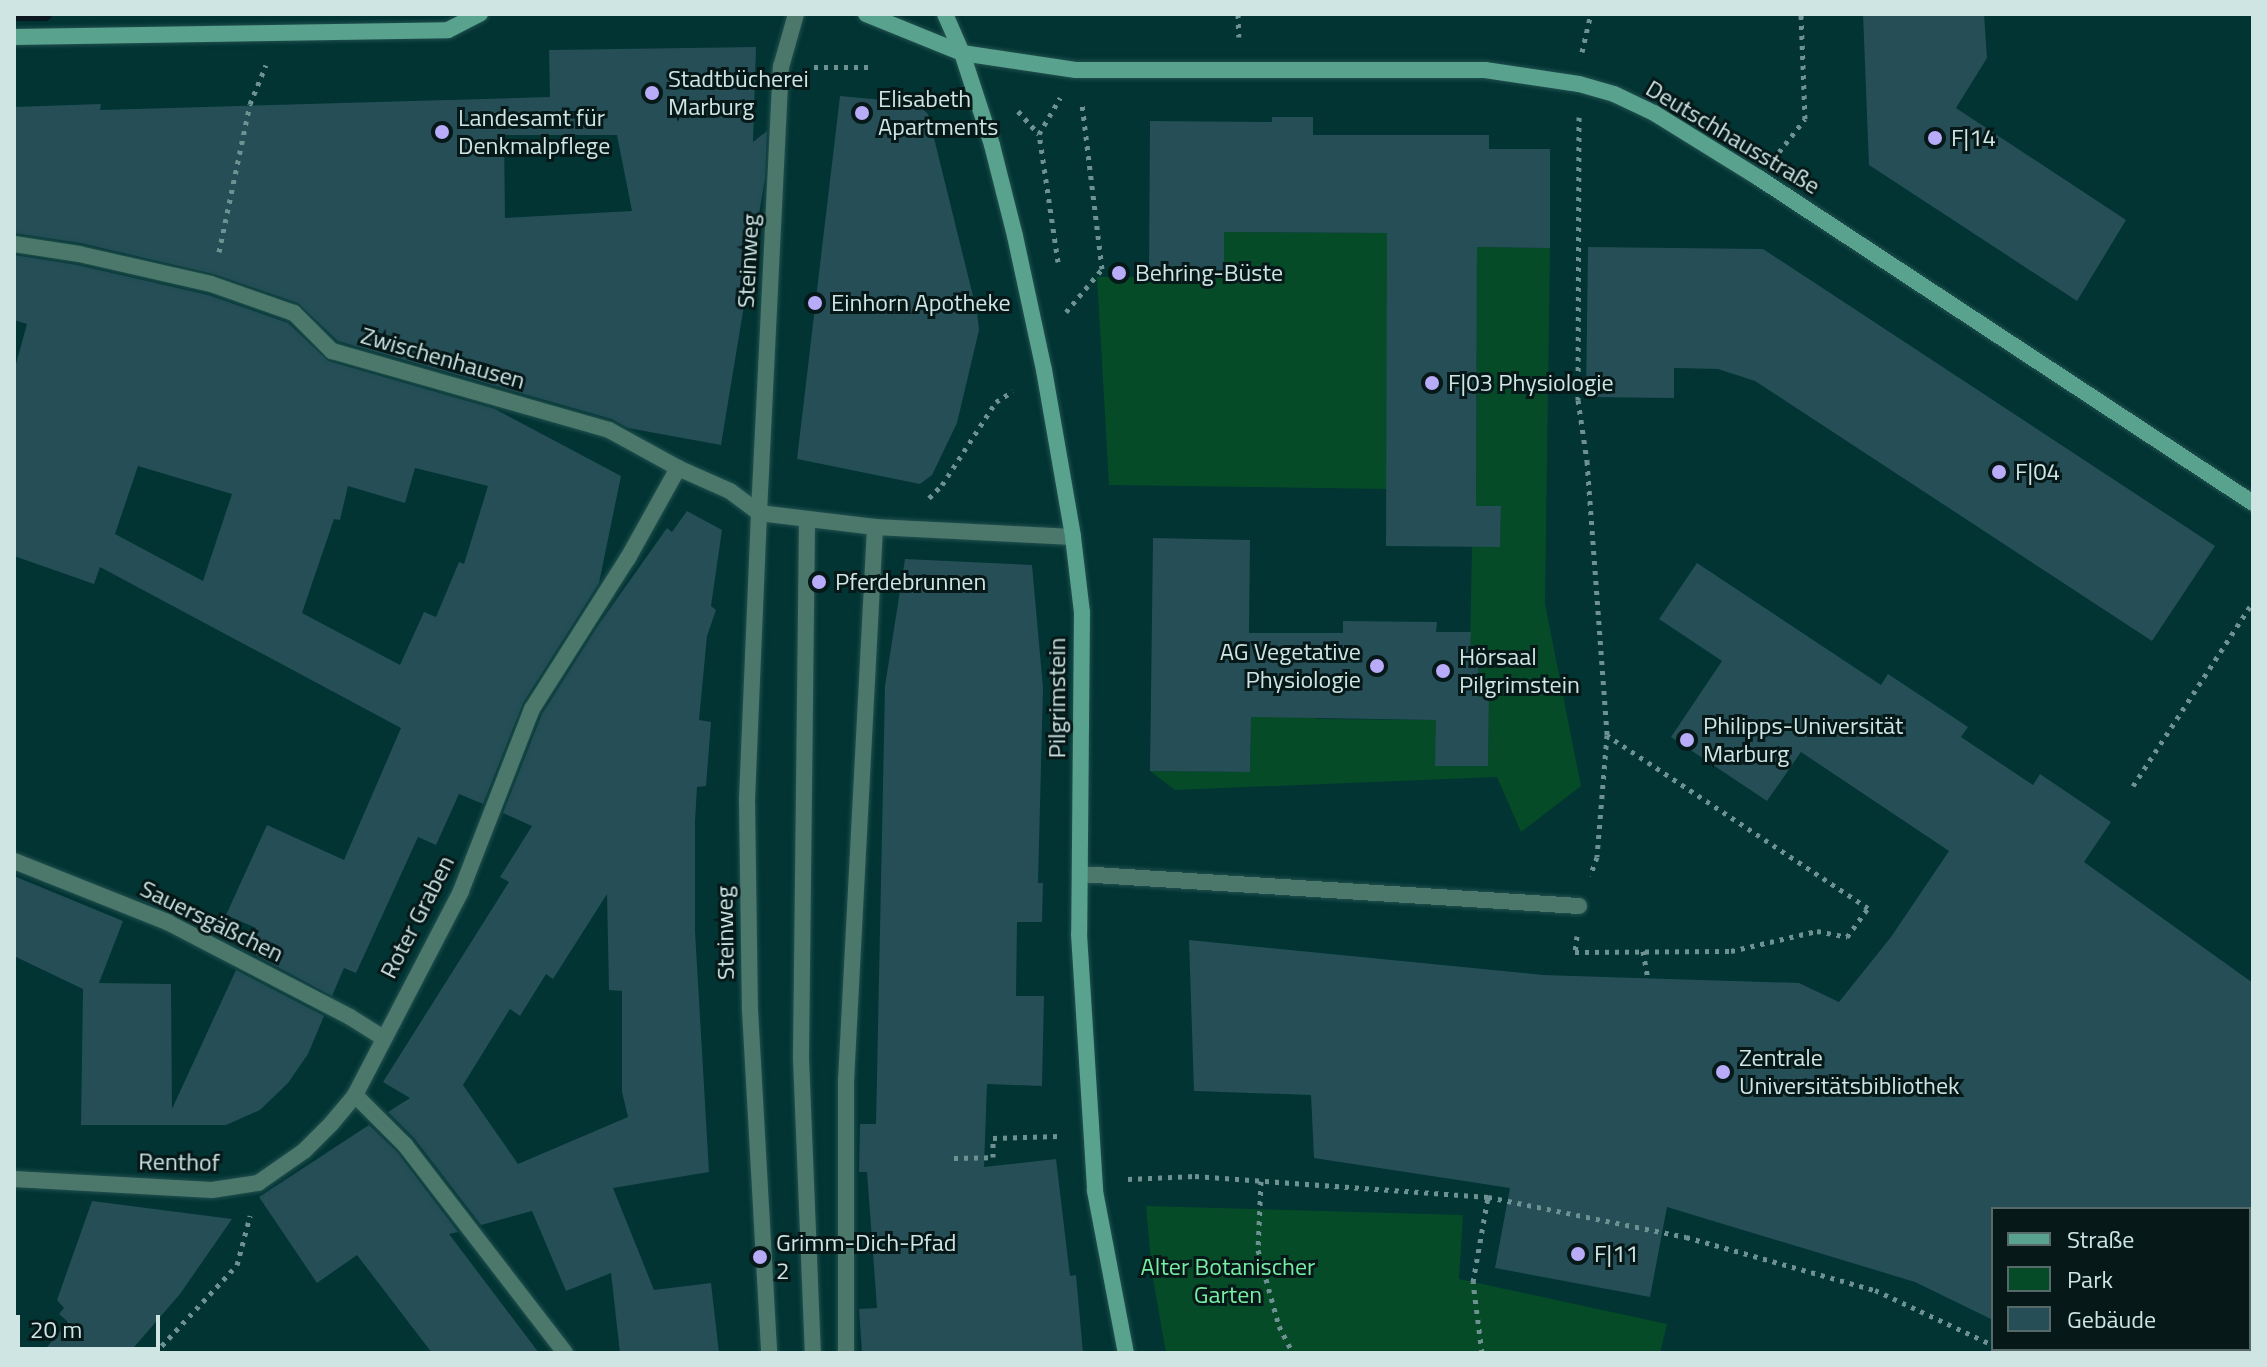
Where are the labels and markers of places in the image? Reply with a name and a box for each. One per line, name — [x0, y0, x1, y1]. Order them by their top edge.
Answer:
place label: Stadtbücherei Marburg — [668, 65, 809, 121]
marker: Stadtbücherei Marburg — [643, 84, 661, 102]
place label: Elisabeth Apartments — [878, 85, 998, 141]
place label: Landesamt für Denkmalpflege — [458, 104, 610, 160]
marker: Elisabeth Apartments — [853, 104, 871, 122]
marker: Landesamt für Denkmalpflege — [433, 123, 451, 141]
place label: F|14 — [1951, 124, 1996, 152]
marker: F|14 — [1926, 129, 1944, 147]
place label: Behring-Büste — [1135, 259, 1283, 287]
marker: Behring-Büste — [1110, 264, 1128, 282]
place label: Einhorn Apotheke — [831, 289, 1011, 317]
marker: Einhorn Apotheke — [806, 294, 824, 312]
place label: F|03 Physiologie — [1448, 369, 1614, 397]
marker: F|03 Physiologie — [1423, 374, 1441, 392]
place label: F|04 — [2015, 458, 2060, 486]
marker: F|04 — [1990, 463, 2008, 481]
place label: Pferdebrunnen — [835, 568, 986, 596]
marker: Pferdebrunnen — [810, 573, 828, 591]
place label: AG Vegetative Physiologie — [1220, 638, 1361, 694]
place label: Hörsaal Pilgrimstein — [1459, 643, 1580, 699]
marker: AG Vegetative Physiologie — [1368, 657, 1386, 675]
marker: Hörsaal Pilgrimstein — [1434, 662, 1452, 680]
place label: Philipps-Universität Marburg — [1703, 712, 1904, 768]
marker: Philipps-Universität Marburg — [1678, 731, 1696, 749]
place label: Zentrale Universitätsbibliothek — [1739, 1044, 1960, 1100]
marker: Zentrale Universitätsbibliothek — [1714, 1063, 1732, 1081]
place label: Grimm-Dich-Pfad 2 — [776, 1229, 956, 1285]
place label: F|11 — [1594, 1240, 1639, 1268]
marker: F|11 — [1569, 1245, 1587, 1263]
marker: Grimm-Dich-Pfad 2 — [751, 1248, 769, 1266]

